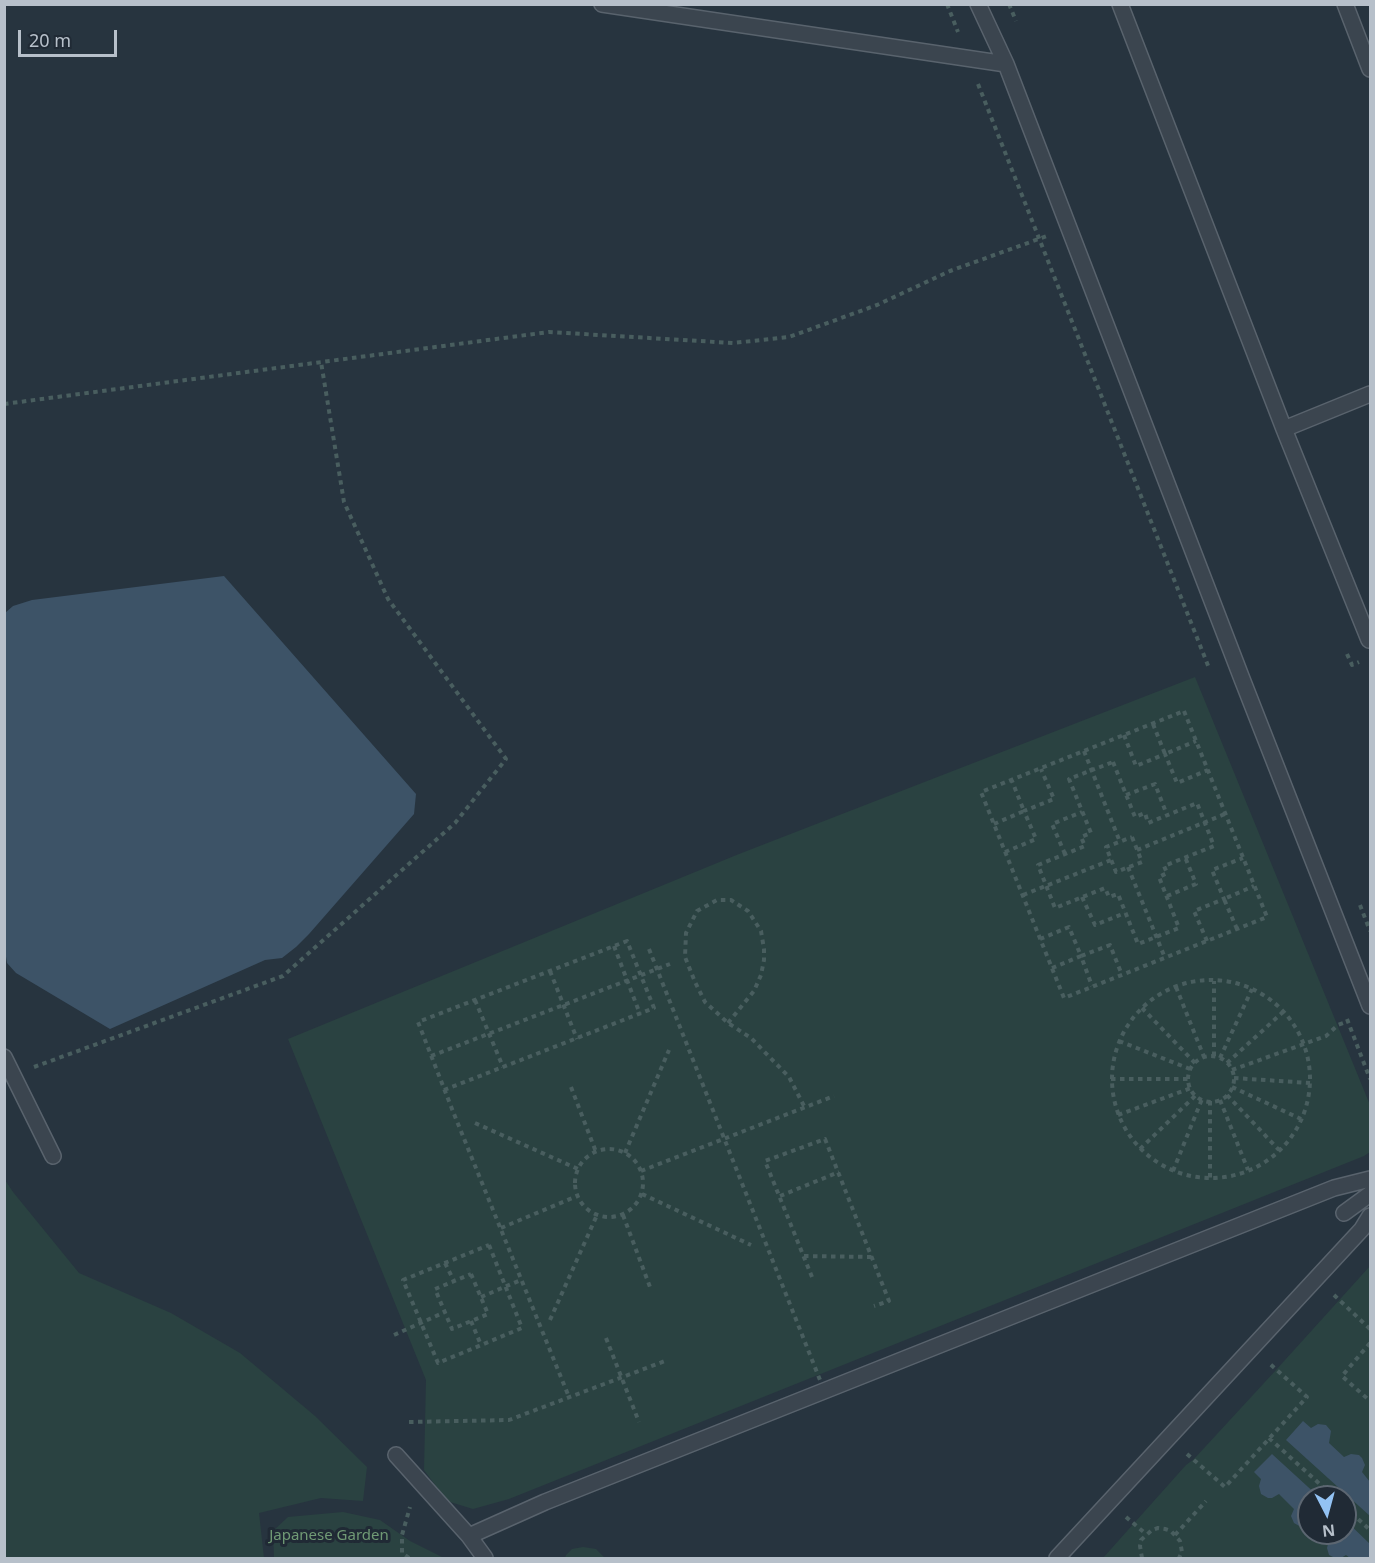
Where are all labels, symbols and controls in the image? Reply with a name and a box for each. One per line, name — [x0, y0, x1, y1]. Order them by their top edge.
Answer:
scale bar — [21, 18, 120, 56]
text: 20 m — [29, 28, 71, 52]
north arrow — [1297, 1485, 1357, 1545]
text: N — [1321, 1519, 1336, 1543]
park label: Japanese Garden — [269, 1527, 389, 1545]

